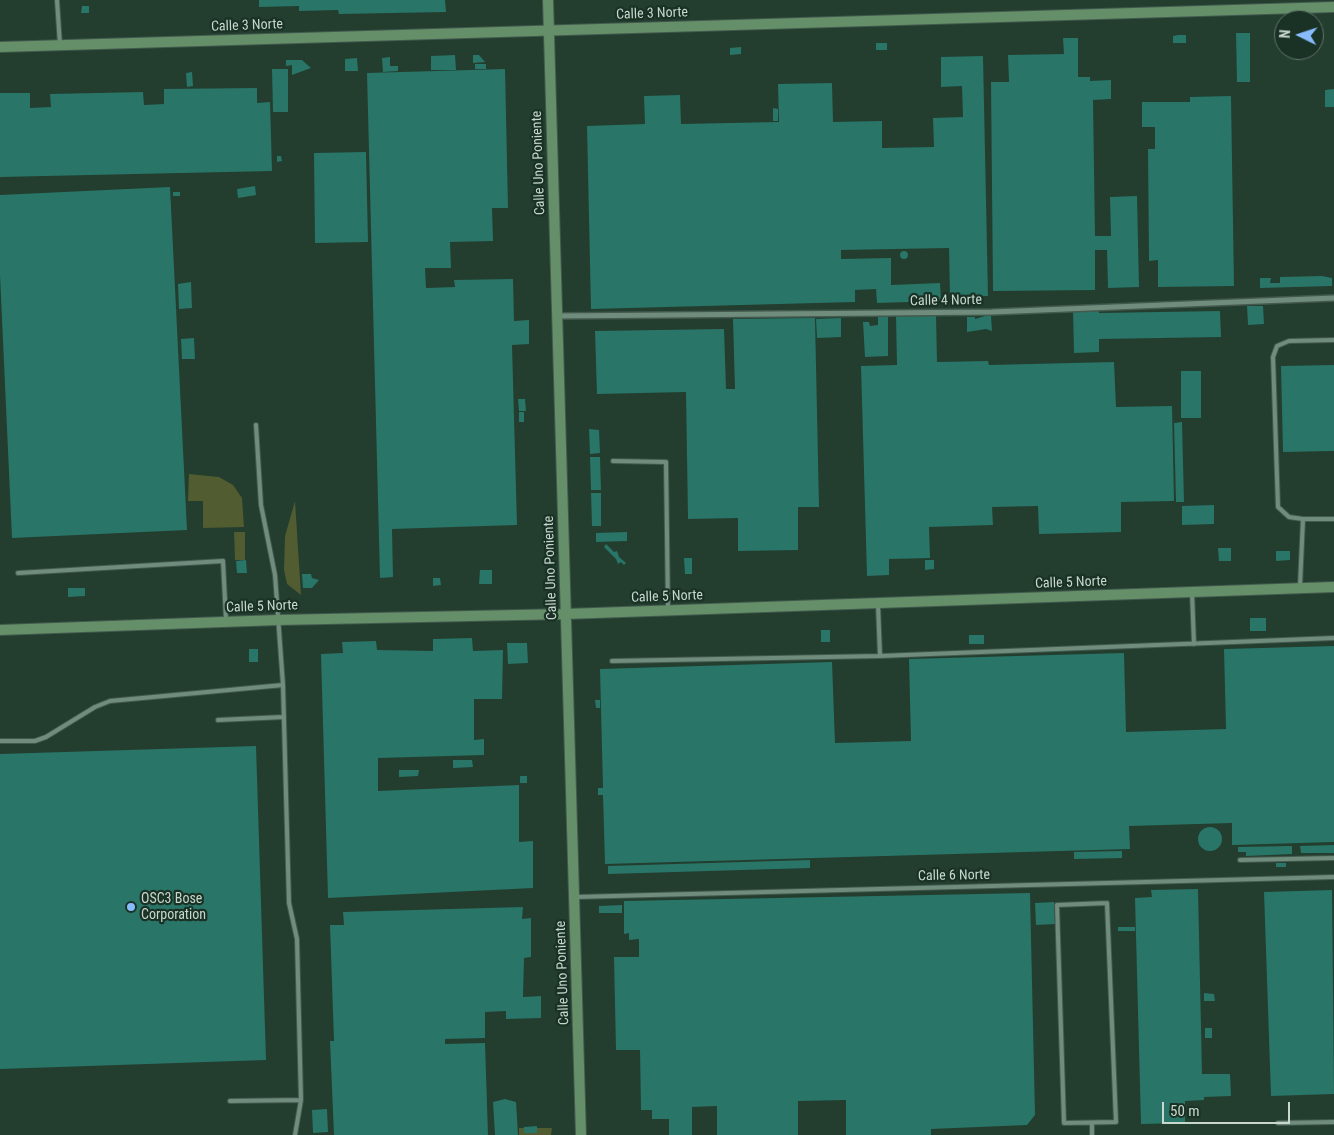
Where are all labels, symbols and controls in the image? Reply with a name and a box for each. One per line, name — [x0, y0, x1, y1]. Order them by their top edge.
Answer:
street label: Calle 3 Norte — [616, 4, 688, 24]
north arrow — [1274, 10, 1324, 60]
street label: Calle 3 Norte — [211, 16, 283, 36]
text: N — [1277, 29, 1293, 39]
street label: Calle Uno Poniente — [529, 111, 549, 215]
street label: Calle 4 Norte — [910, 292, 982, 310]
street label: Calle Uno Poniente — [541, 516, 561, 620]
street label: Calle 5 Norte — [1035, 573, 1107, 593]
street label: Calle 5 Norte — [631, 587, 703, 607]
street label: Calle 5 Norte — [226, 597, 298, 617]
street label: Calle 6 Norte — [918, 867, 990, 885]
place label: OSC3 Bose Corporation — [141, 891, 206, 924]
marker: OSC3 Bose Corporation — [125, 901, 137, 913]
street label: Calle Uno Poniente — [553, 921, 573, 1025]
scale bar — [1164, 1092, 1292, 1124]
text: 50 m — [1170, 1102, 1200, 1120]

